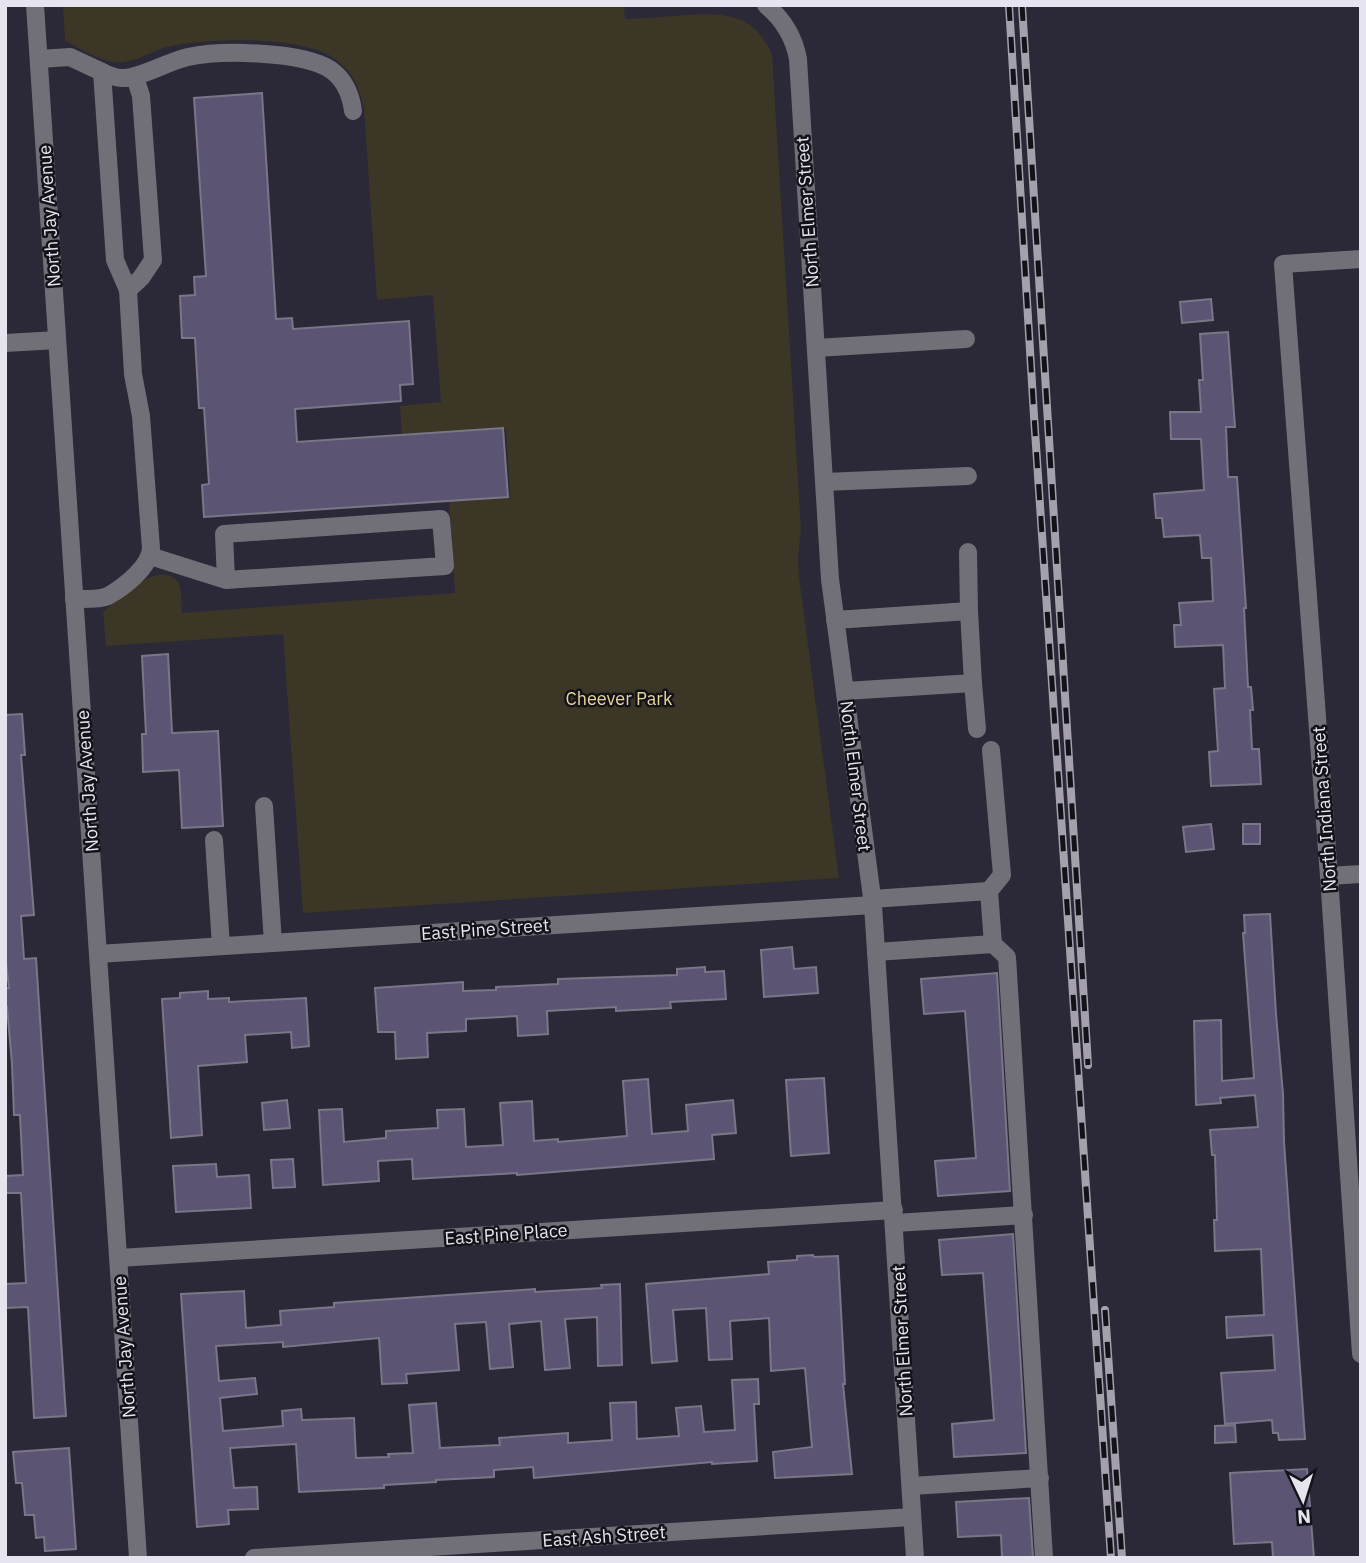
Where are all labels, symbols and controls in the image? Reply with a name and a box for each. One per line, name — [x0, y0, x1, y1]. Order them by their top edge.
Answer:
street label: North Elmer Street — [790, 136, 824, 288]
street label: North Jay Avenue — [33, 144, 65, 288]
park label: Cheever Park — [566, 687, 673, 710]
street label: North Elmer Street — [835, 699, 877, 853]
street label: North Jay Avenue — [71, 709, 103, 853]
street label: North Indiana Street — [1307, 726, 1341, 892]
street label: East Pine Street — [420, 913, 550, 945]
street label: East Pine Place — [444, 1218, 568, 1250]
street label: North Elmer Street — [887, 1265, 917, 1417]
street label: North Jay Avenue — [108, 1275, 140, 1419]
north arrow — [1268, 1465, 1338, 1535]
text: N — [1296, 1505, 1312, 1529]
street label: East Ash Street — [542, 1520, 666, 1552]

